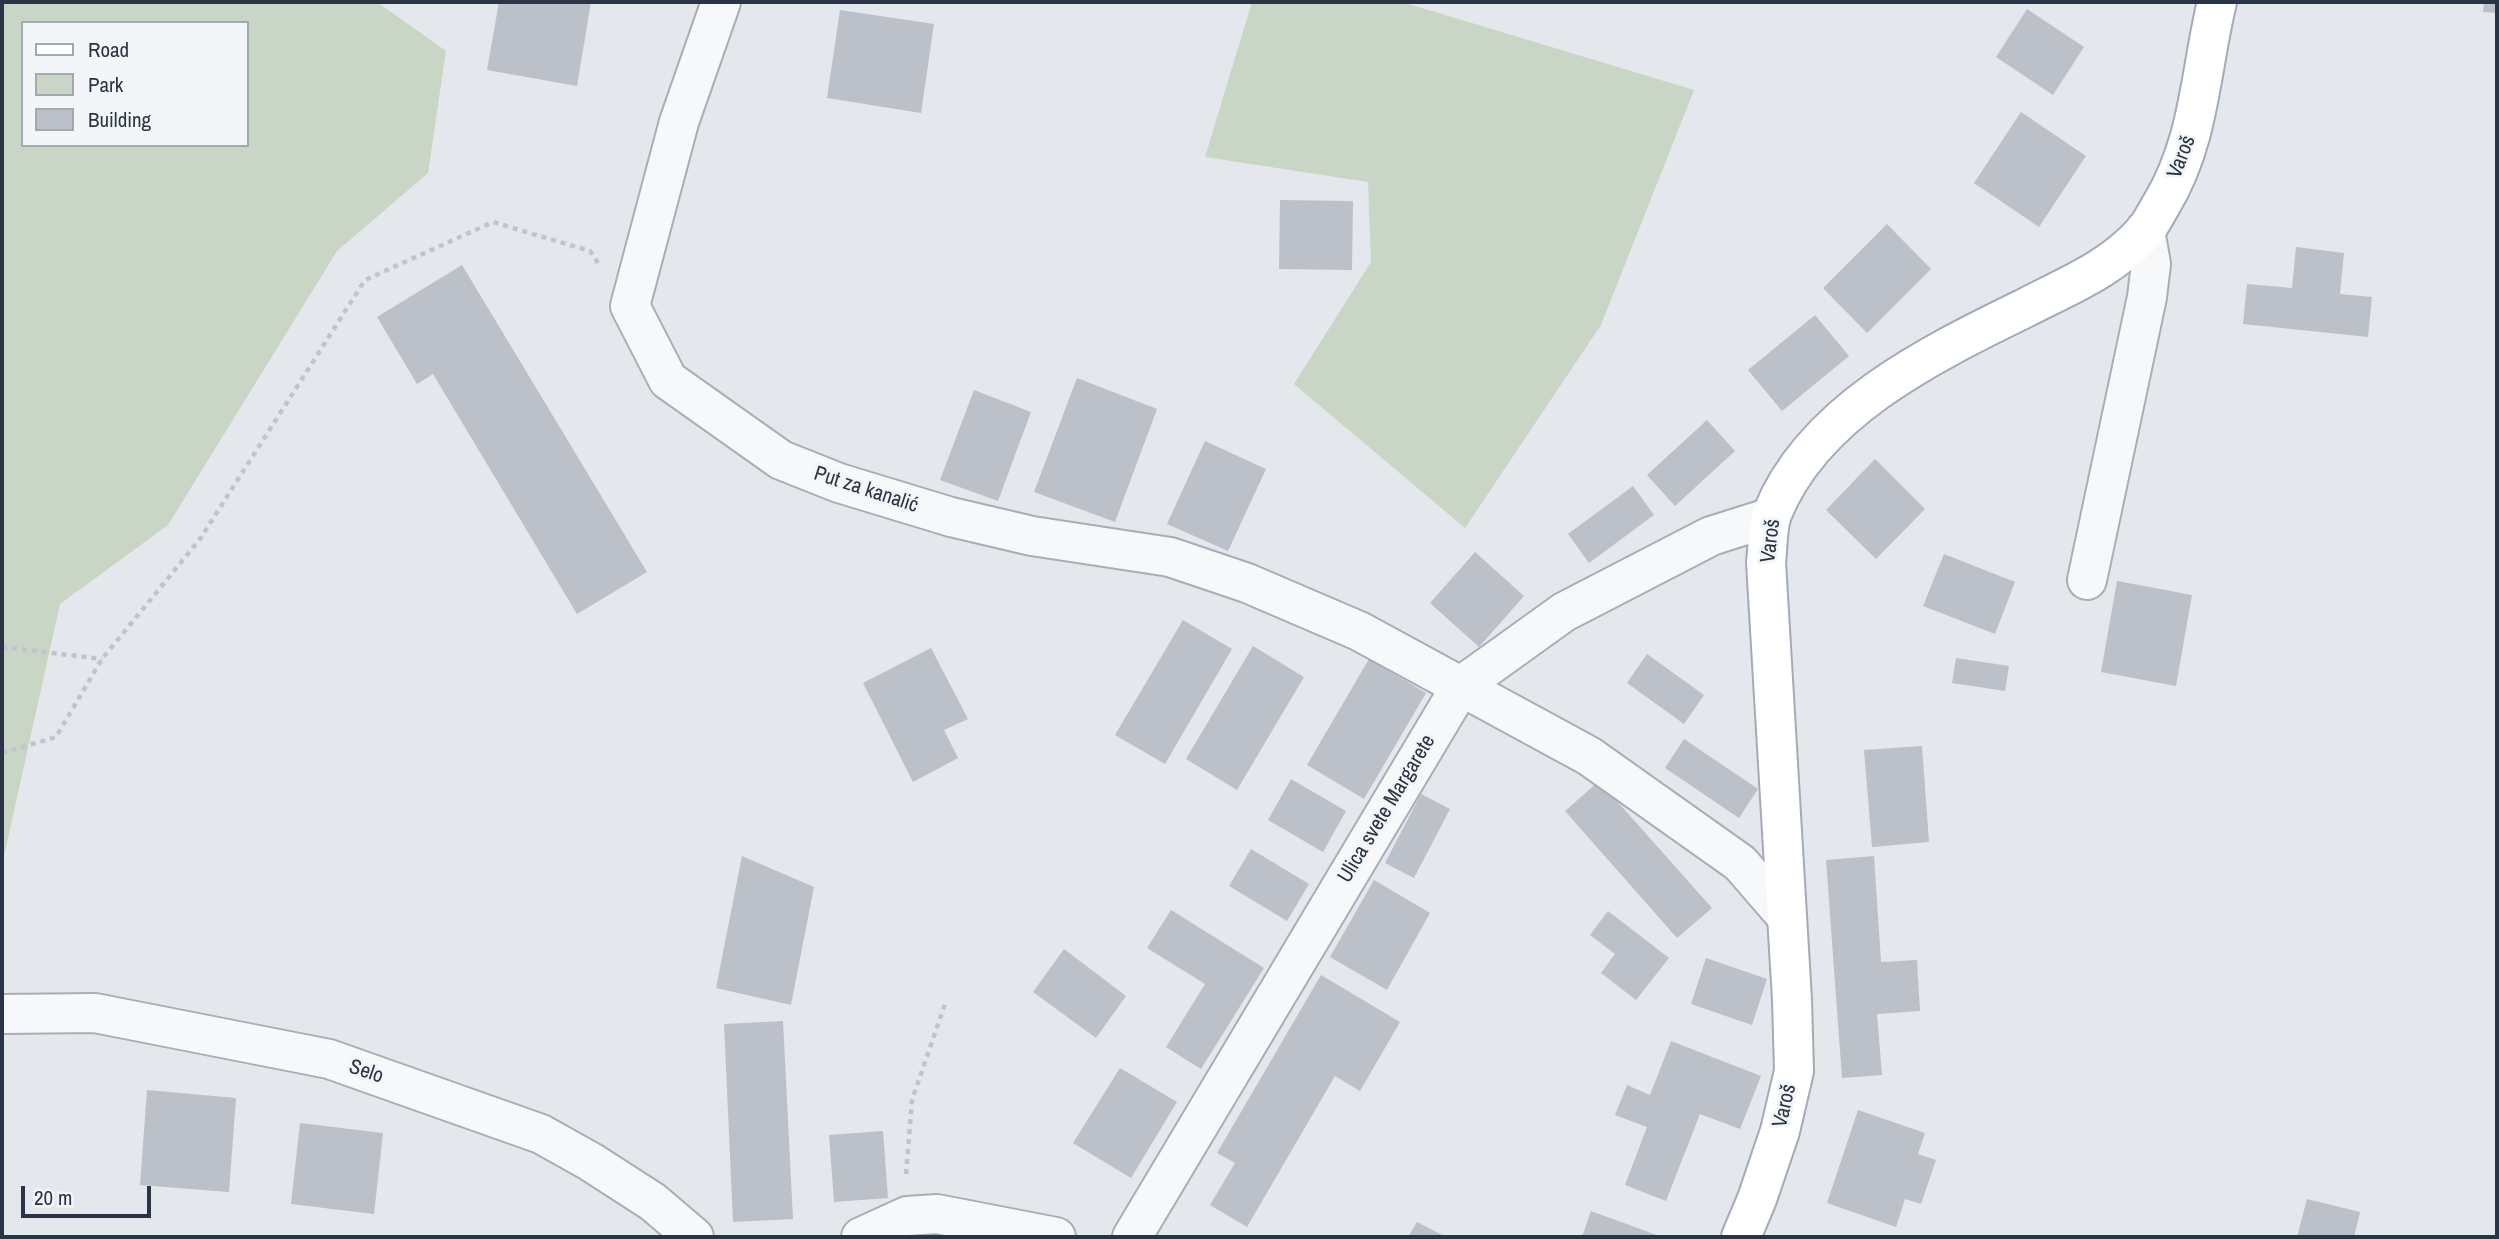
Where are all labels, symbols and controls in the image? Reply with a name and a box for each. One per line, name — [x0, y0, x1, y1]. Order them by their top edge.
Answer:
legend — [21, 21, 248, 147]
text: Road — [88, 35, 129, 64]
text: Park — [88, 70, 123, 99]
text: Building — [88, 105, 151, 134]
street label: Varoš — [2162, 132, 2202, 182]
street label: Put za kanalić — [811, 461, 921, 519]
street label: Varoš — [1756, 518, 1786, 564]
street label: Ulica svete Margarete — [1333, 730, 1441, 888]
street label: Selo — [346, 1054, 386, 1090]
street label: Varoš — [1768, 1082, 1802, 1130]
scale bar — [24, 1172, 154, 1216]
text: 20 m — [34, 1183, 72, 1212]

